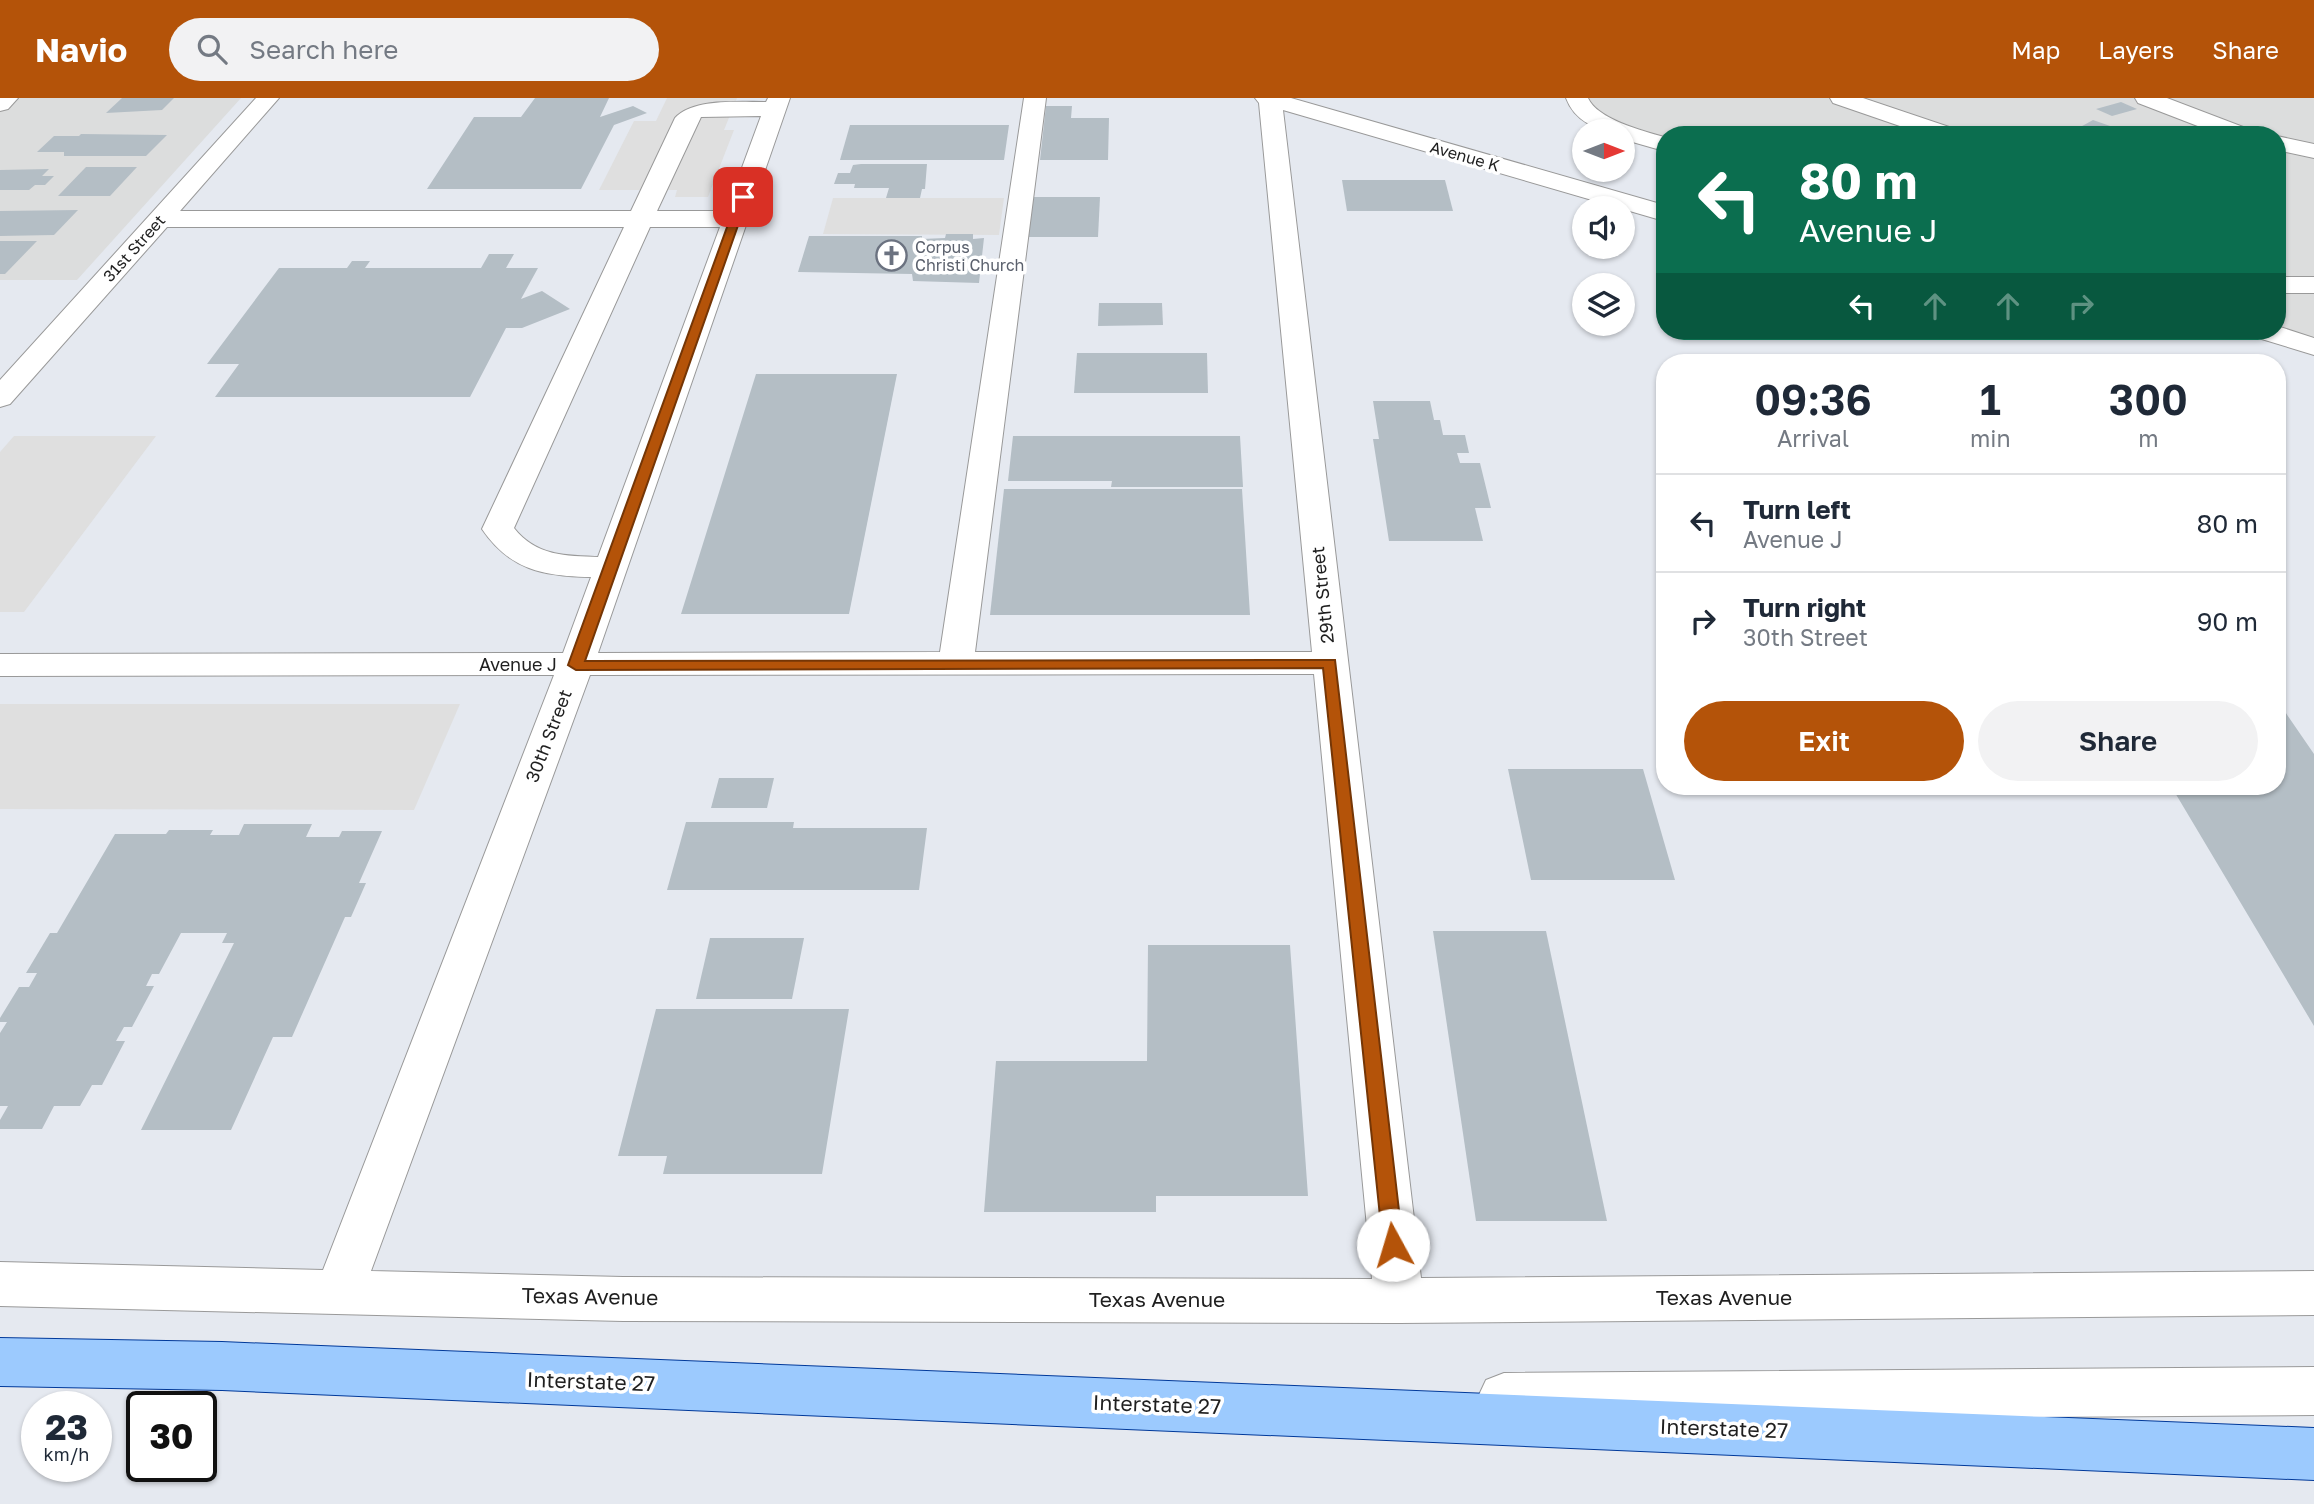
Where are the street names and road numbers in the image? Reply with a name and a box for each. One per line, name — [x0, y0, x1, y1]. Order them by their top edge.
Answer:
street label: Avenue K — [1428, 137, 1502, 175]
street label: 31st Street — [99, 210, 169, 286]
street label: 29th Street — [1306, 546, 1338, 645]
street label: Avenue J — [479, 653, 557, 675]
street label: 30th Street — [520, 686, 576, 785]
street label: Texas Avenue — [521, 1282, 659, 1310]
street label: Texas Avenue — [1656, 1284, 1792, 1310]
street label: Texas Avenue — [1089, 1286, 1225, 1312]
street label: Interstate 27 — [526, 1366, 656, 1396]
street label: Interstate 27 — [1092, 1389, 1222, 1419]
street label: Interstate 27 — [1659, 1413, 1789, 1443]

